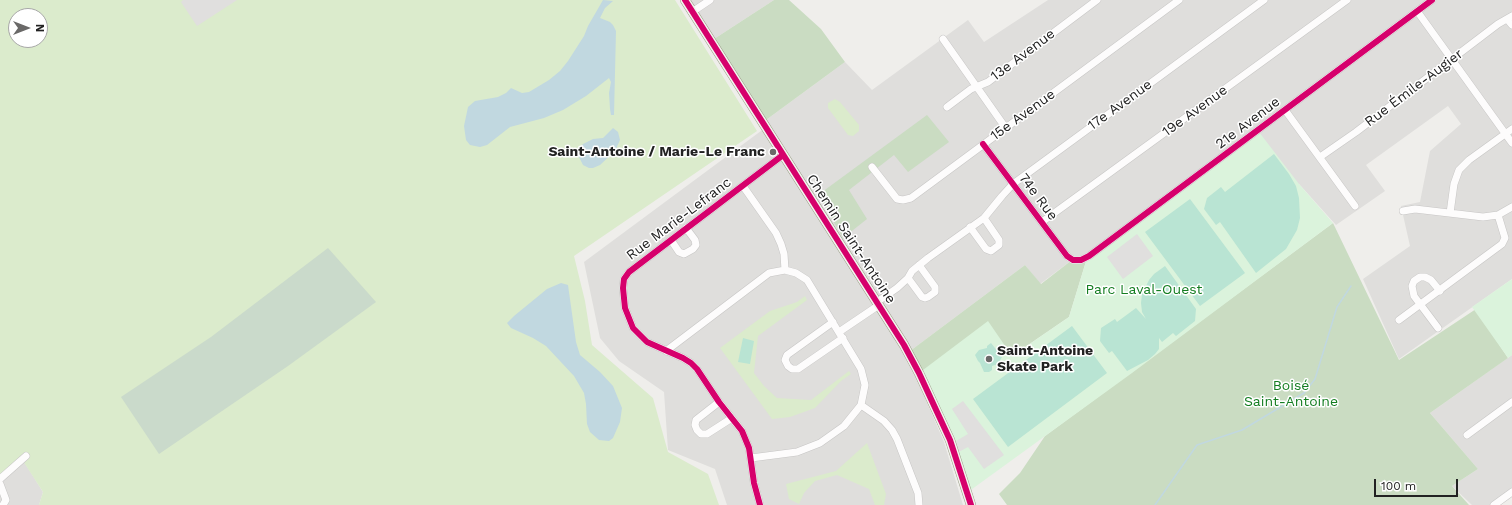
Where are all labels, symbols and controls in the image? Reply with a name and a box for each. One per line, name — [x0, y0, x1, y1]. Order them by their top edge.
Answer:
north arrow — [8, 8, 48, 48]
text: N — [33, 24, 46, 32]
street label: 13e Avenue — [988, 25, 1058, 85]
street label: Rue Émile-Augier — [1362, 46, 1466, 130]
street label: 17e Avenue — [1085, 76, 1155, 134]
street label: 19e Avenue — [1159, 82, 1231, 140]
street label: 15e Avenue — [987, 86, 1059, 144]
street label: 21e Avenue — [1213, 93, 1283, 153]
place label: Saint-Antoine / Marie-Le Franc — [548, 144, 765, 160]
marker: Saint-Antoine / Marie-Le Franc — [768, 147, 778, 157]
street label: 74e Rue — [1015, 170, 1061, 224]
street label: Chemin Saint-Antoine — [803, 171, 899, 307]
street label: Rue Marie-Lefranc — [623, 174, 735, 264]
park label: Parc Laval-Ouest — [1086, 282, 1202, 298]
place label: Saint-Antoine Skate Park — [997, 343, 1093, 376]
marker: Saint-Antoine Skate Park — [984, 354, 994, 364]
park label: Boisé Saint-Antoine — [1244, 378, 1338, 410]
scale bar — [1376, 471, 1460, 497]
text: 100 m — [1381, 479, 1416, 493]

